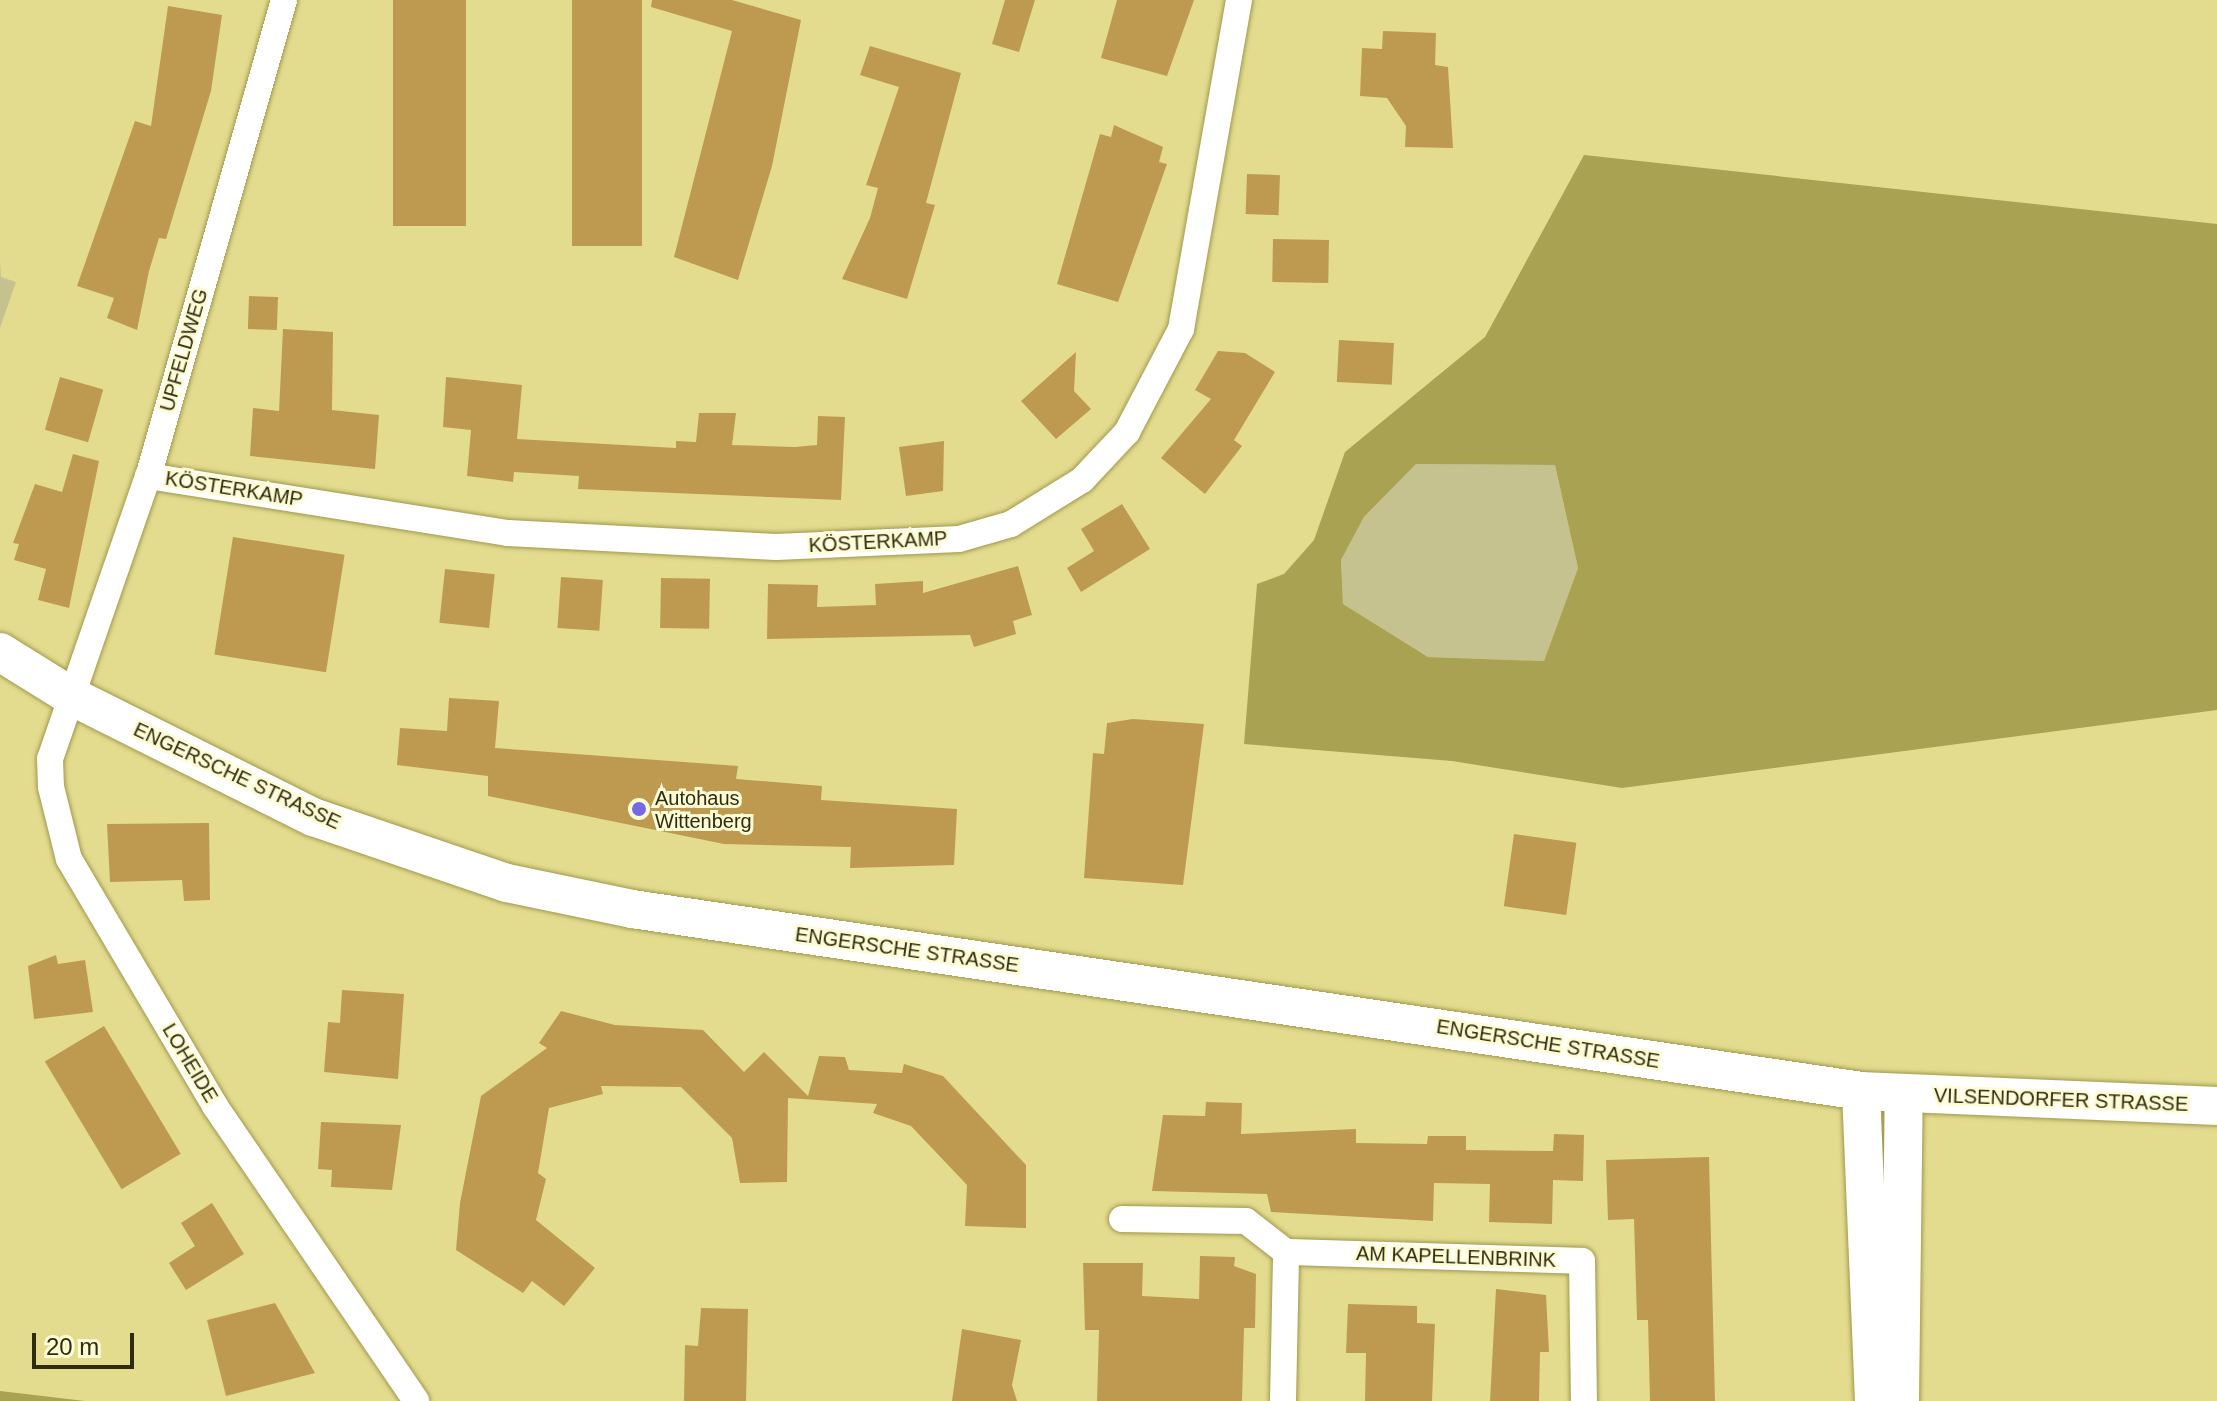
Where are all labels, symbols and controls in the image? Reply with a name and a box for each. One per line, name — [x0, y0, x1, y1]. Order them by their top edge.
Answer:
street label: UPFELDWEG — [155, 286, 213, 414]
street label: KÖSTERKAMP — [164, 466, 304, 512]
street label: KÖSTERKAMP — [808, 526, 948, 558]
street label: ENGERSCHE STRASSE — [130, 717, 344, 835]
place label: Autohaus Wittenberg — [655, 786, 752, 833]
marker: Autohaus Wittenberg — [630, 800, 648, 818]
street label: ENGERSCHE STRASSE — [794, 922, 1020, 978]
street label: ENGERSCHE STRASSE — [1435, 1015, 1661, 1073]
street label: LOHEIDE — [157, 1019, 223, 1107]
street label: VILSENDORFER STRASSE — [1933, 1084, 2189, 1116]
street label: AM KAPELLENBRINK — [1356, 1242, 1556, 1272]
scale bar — [36, 1317, 138, 1367]
text: 20 m — [46, 1333, 99, 1360]

